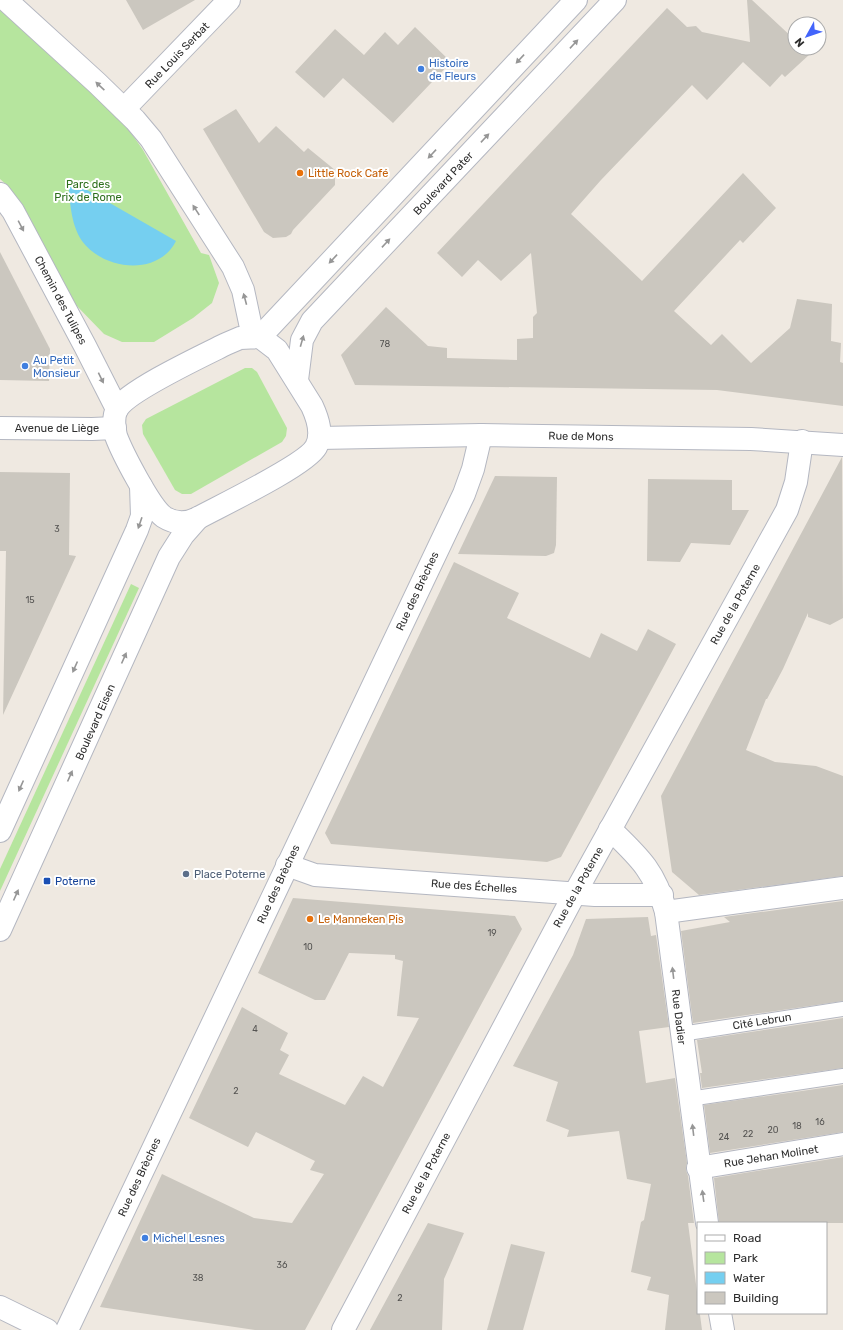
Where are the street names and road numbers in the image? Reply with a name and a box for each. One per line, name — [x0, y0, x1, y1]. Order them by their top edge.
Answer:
street label: Rue Louis Serbat — [143, 19, 213, 91]
street label: Boulevard Pater — [411, 148, 477, 218]
street label: Chemin des Tulipes — [32, 254, 90, 347]
street label: Avenue de Liège — [15, 422, 99, 435]
street label: Rue de Mons — [548, 429, 614, 444]
street label: Rue des Brèches — [393, 549, 442, 633]
street label: Rue de la Poterne — [708, 562, 763, 647]
street label: Boulevard Eisen — [73, 682, 118, 762]
street label: Rue des Brèches — [254, 842, 303, 926]
street label: Rue de la Poterne — [551, 845, 606, 930]
street label: Rue des Échelles — [430, 877, 518, 896]
street label: Rue Dadier — [669, 989, 688, 1046]
street label: Cité Lebrun — [732, 1010, 792, 1033]
street label: Rue de la Poterne — [400, 1130, 453, 1216]
street label: Rue des Brèches — [115, 1135, 164, 1219]
street label: Rue Jehan Molinet — [723, 1143, 820, 1170]

